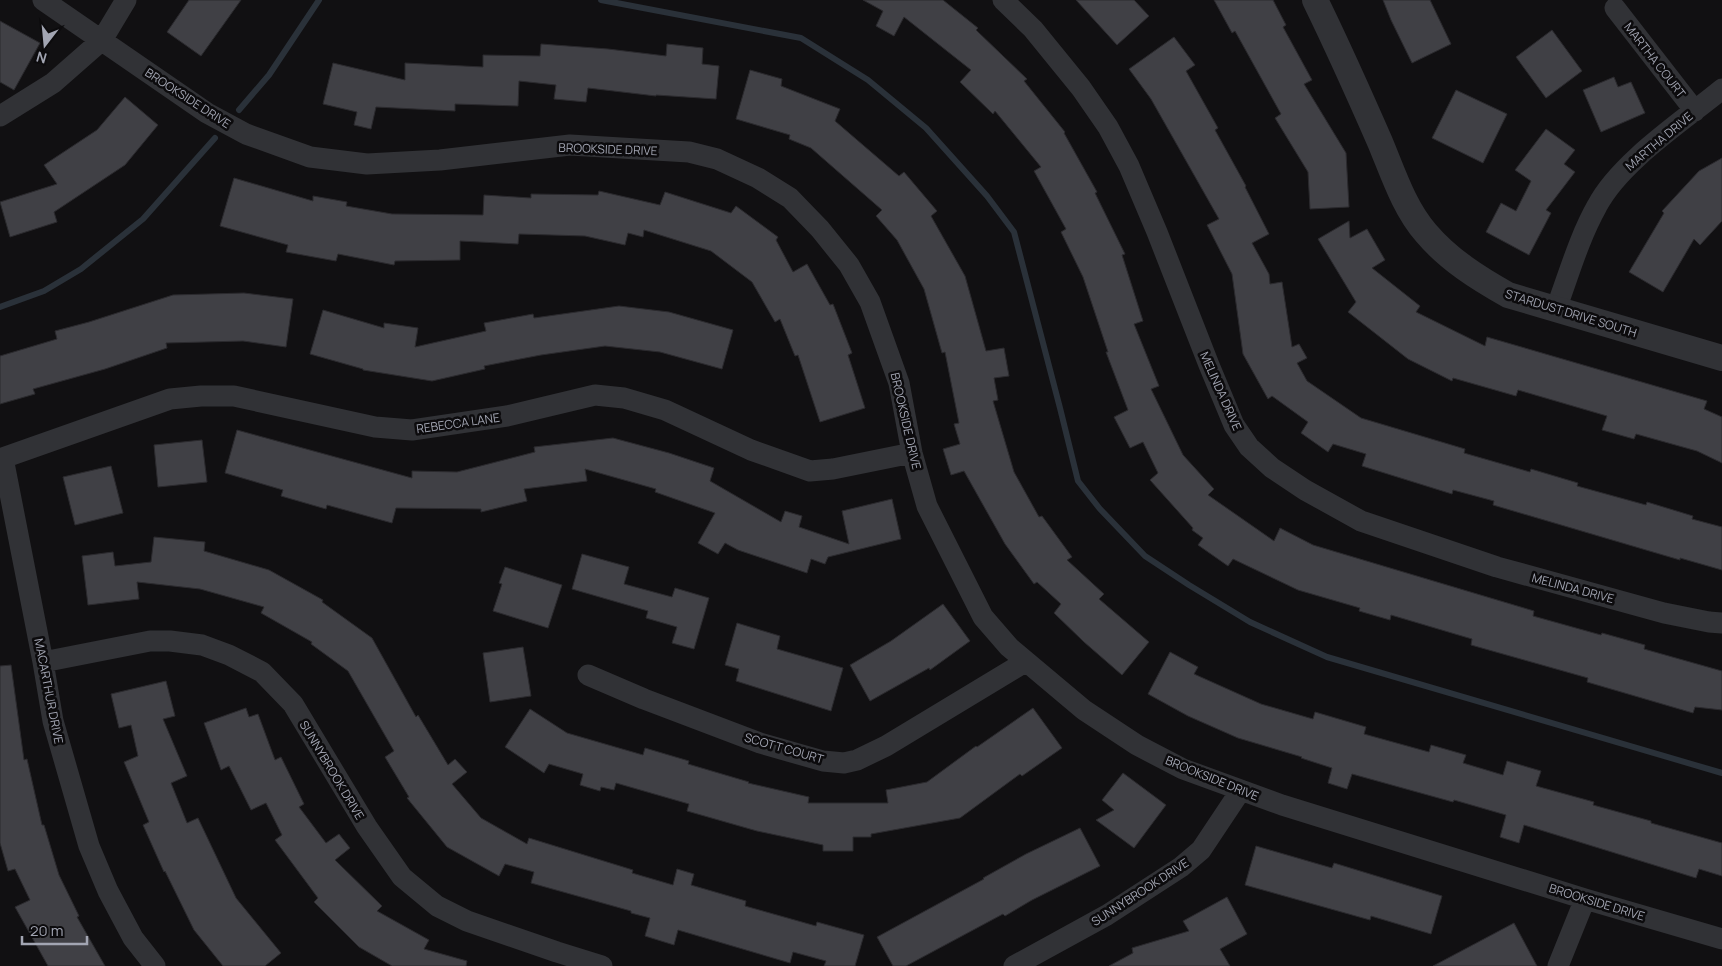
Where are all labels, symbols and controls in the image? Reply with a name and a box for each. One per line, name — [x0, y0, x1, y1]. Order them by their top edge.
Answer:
street label: MARTHA COURT — [1620, 19, 1690, 102]
north arrow — [20, 20, 70, 70]
text: N — [34, 47, 49, 68]
street label: BROOKSIDE DRIVE — [142, 64, 234, 132]
street label: MARTHA DRIVE — [1622, 108, 1696, 174]
street label: BROOKSIDE DRIVE — [558, 139, 658, 159]
street label: STARDUST DRIVE SOUTH — [1503, 285, 1639, 341]
street label: MELINDA DRIVE — [1196, 349, 1246, 433]
street label: BROOKSIDE DRIVE — [887, 371, 925, 471]
street label: REBECCA LANE — [415, 409, 501, 437]
street label: MELINDA DRIVE — [1530, 569, 1616, 607]
street label: MACARTHUR DRIVE — [30, 637, 68, 745]
street label: SUNNYBROOK DRIVE — [296, 717, 368, 823]
street label: SCOTT COURT — [742, 729, 827, 768]
street label: BROOKSIDE DRIVE — [1163, 752, 1261, 804]
street label: SUNNYBROOK DRIVE — [1088, 854, 1192, 930]
street label: BROOKSIDE DRIVE — [1547, 879, 1647, 925]
scale bar — [22, 914, 88, 946]
text: 20 m — [30, 920, 63, 941]

